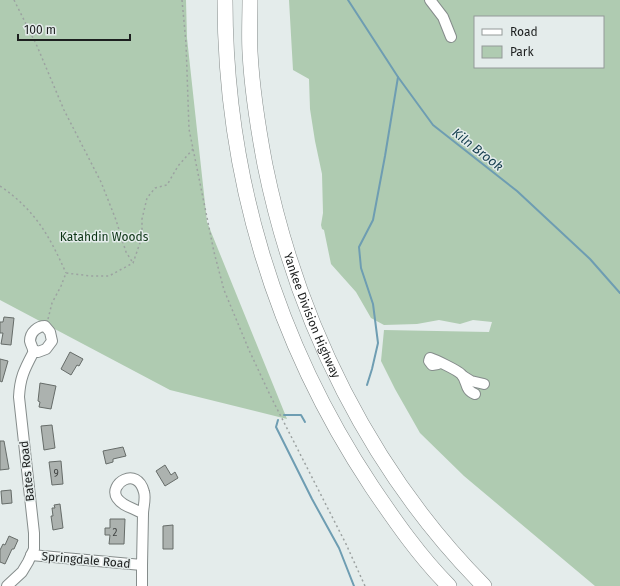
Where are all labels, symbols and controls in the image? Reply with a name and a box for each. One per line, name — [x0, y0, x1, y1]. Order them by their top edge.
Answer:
scale bar — [18, 16, 130, 42]
legend — [474, 16, 604, 68]
text: 100 m — [24, 23, 56, 37]
text: Road — [510, 25, 538, 39]
text: Park — [510, 45, 534, 59]
water label: Kiln Brook — [449, 125, 506, 174]
park label: Katahdin Woods — [60, 230, 149, 244]
street label: Yankee Division Highway — [281, 251, 343, 381]
street label: Bates Road — [17, 440, 37, 502]
house number: 9 — [53, 468, 59, 480]
house number: 2 — [113, 527, 118, 539]
street label: Springdale Road — [41, 549, 131, 571]

